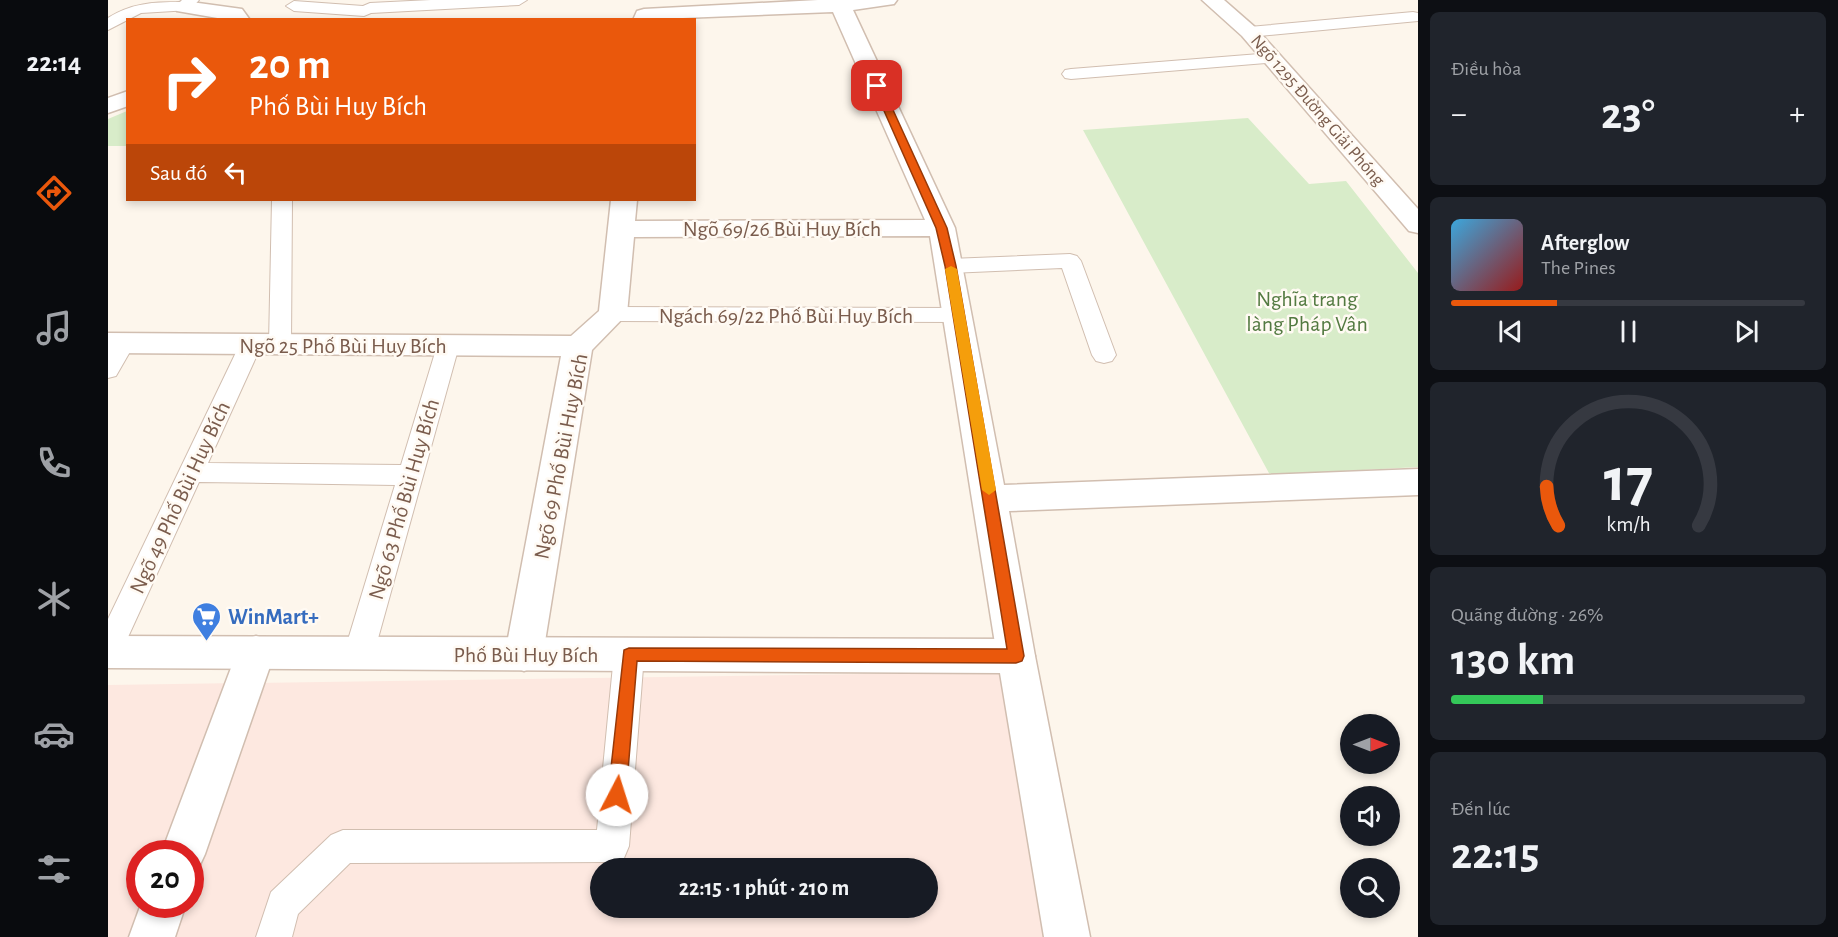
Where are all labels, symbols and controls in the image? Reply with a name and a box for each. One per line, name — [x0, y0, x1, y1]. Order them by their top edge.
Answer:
street label: Ngõ 1295 Đường Giải Phóng — [1247, 32, 1388, 190]
icon: right — [150, 42, 228, 120]
text: 20 m — [249, 44, 331, 86]
text: 22:14 — [27, 49, 81, 76]
text: Điều hòa — [1451, 59, 1521, 79]
pin — [851, 60, 902, 111]
icon: arrive — [860, 69, 893, 102]
text: 23° — [1601, 92, 1655, 137]
text: Phố Bùi Huy Bích — [249, 93, 427, 120]
text: − — [1451, 98, 1467, 131]
text: + — [1789, 98, 1805, 131]
icon: left — [219, 156, 252, 189]
text: Sau đó — [150, 162, 207, 184]
icon: directions — [33, 172, 75, 214]
street label: Ngõ 69/26 Bùi Huy Bích — [683, 218, 881, 240]
text: Afterglow — [1541, 232, 1629, 254]
text: The Pines — [1541, 258, 1616, 278]
park label: Nghĩa trang làng Pháp Vân — [1246, 288, 1368, 335]
street label: Ngách 69/22 Phố Bùi Huy Bích — [659, 305, 913, 327]
icon: music — [33, 307, 75, 349]
icon: previous — [1494, 315, 1527, 348]
icon: pause — [1612, 315, 1645, 348]
icon: next — [1730, 315, 1763, 348]
street label: Ngõ 25 Phố Bùi Huy Bích — [239, 335, 447, 357]
street label: Ngõ 69 Phố Bùi Huy Bích — [530, 351, 592, 561]
street label: Ngõ 63 Phố Bùi Huy Bích — [365, 396, 443, 602]
street label: Ngõ 49 Phố Bùi Huy Bích — [126, 398, 234, 597]
icon: phone — [33, 442, 75, 484]
text: 17 — [1603, 450, 1653, 512]
text: km/h — [1606, 514, 1650, 535]
icon: climate — [33, 578, 75, 620]
supermarket icon: WinMart+ — [191, 600, 223, 642]
text: Quãng đường · 26% — [1451, 605, 1604, 625]
place label: WinMart+ — [228, 606, 319, 628]
text: 130 km — [1451, 638, 1575, 683]
street label: Phố Bùi Huy Bích — [453, 644, 599, 666]
icon: car — [33, 713, 75, 755]
north arrow — [1340, 714, 1400, 774]
map controls — [1340, 714, 1400, 918]
position arrow — [585, 763, 649, 827]
button: sound — [1340, 786, 1400, 846]
text: Đến lúc — [1451, 799, 1510, 819]
text: 22:15 — [1451, 832, 1539, 877]
speed limit sign: 20 — [126, 840, 204, 918]
icon: filters — [33, 848, 75, 890]
button: search — [1340, 858, 1400, 918]
text: 22:15 · 1 phút · 210 m — [679, 877, 849, 899]

